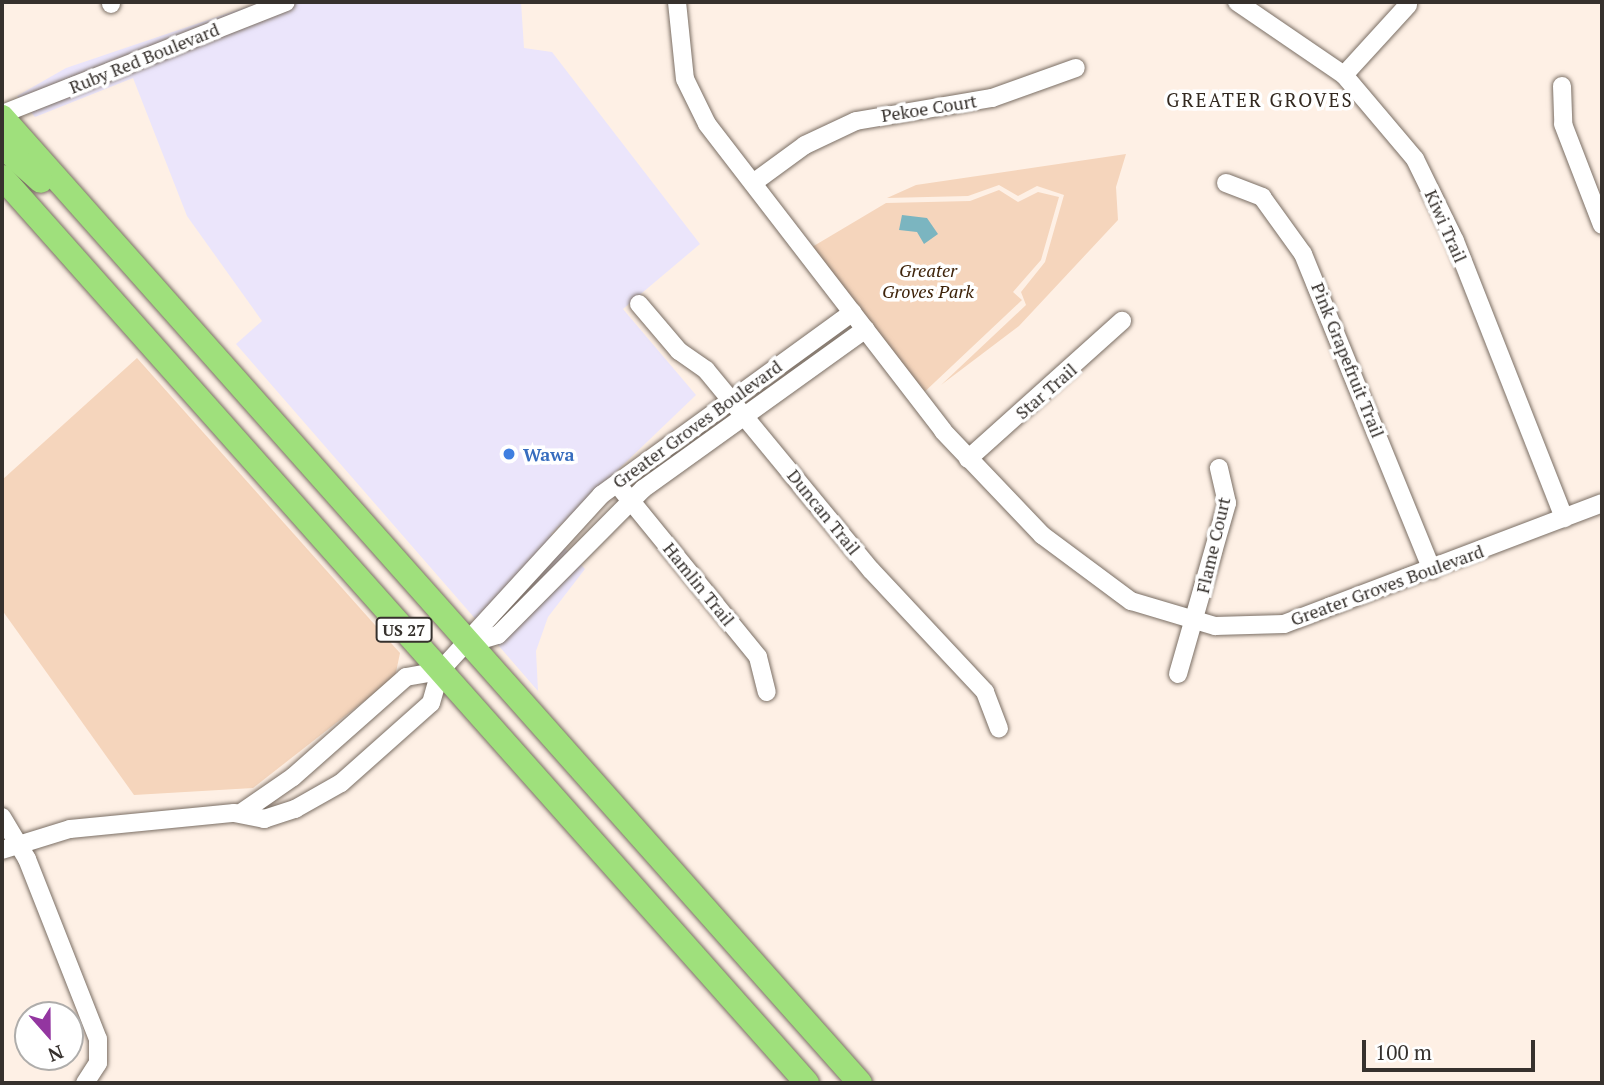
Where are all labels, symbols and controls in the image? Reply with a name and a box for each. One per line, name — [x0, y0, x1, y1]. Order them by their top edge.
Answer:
street label: Ruby Red Boulevard — [66, 18, 222, 98]
district label: GREATER GROVES — [1168, 89, 1352, 111]
street label: Pekoe Court — [880, 90, 978, 126]
street label: Kiwi Trail — [1420, 186, 1472, 266]
park label: Greater Groves Park — [882, 260, 974, 302]
street label: Pink Grapefruit Trail — [1307, 279, 1389, 441]
street label: Greater Groves Boulevard — [608, 355, 786, 493]
street label: Star Trail — [1011, 359, 1081, 423]
place label: Wawa — [523, 443, 574, 465]
marker: Wawa — [501, 446, 517, 462]
street label: Duncan Trail — [783, 465, 865, 559]
street label: Flame Court — [1191, 495, 1235, 595]
street label: Hamlin Trail — [659, 538, 739, 630]
street label: Greater Groves Boulevard — [1287, 540, 1487, 630]
road number: US 27 — [374, 618, 434, 642]
north arrow — [14, 1001, 84, 1071]
scale bar — [1366, 1026, 1539, 1070]
text: 100 m — [1375, 1038, 1432, 1066]
text: N — [45, 1040, 67, 1068]

